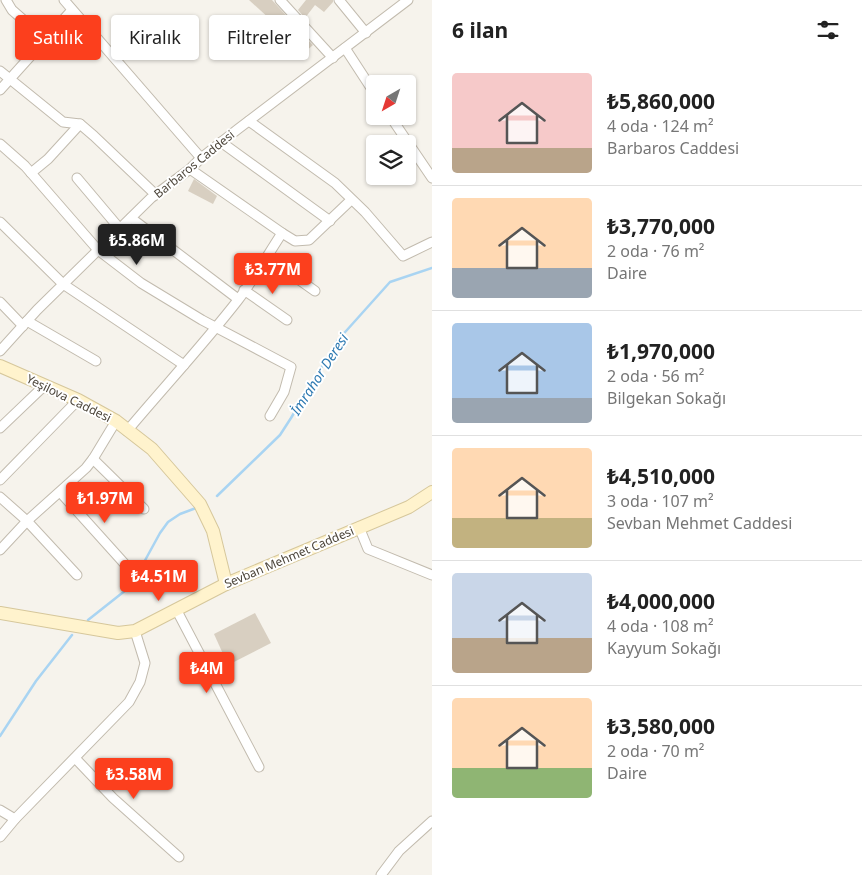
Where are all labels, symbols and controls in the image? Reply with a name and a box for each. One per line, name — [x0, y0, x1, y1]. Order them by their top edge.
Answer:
chip: Satılık — [15, 15, 101, 60]
chip: Kiralık — [111, 15, 199, 60]
chip: Filtreler — [209, 15, 309, 60]
text: 6 ilan — [452, 16, 508, 44]
icon: filters — [814, 16, 842, 44]
north arrow — [366, 75, 416, 125]
map controls — [366, 75, 416, 185]
text: ₺5,860,000 — [607, 87, 715, 115]
icon: home — [492, 93, 552, 153]
text: 4 oda · 124 m² — [607, 115, 714, 137]
street label: Barbaros Caddesi — [150, 126, 238, 202]
button: layers — [366, 135, 416, 185]
text: Barbaros Caddesi — [607, 137, 739, 159]
text: ₺3,770,000 — [607, 212, 715, 240]
icon: home — [492, 218, 552, 278]
pin: ₺5.86M — [96, 224, 178, 266]
text: ₺5.86M — [109, 229, 165, 251]
text: 2 oda · 76 m² — [607, 240, 704, 262]
pin: ₺3.77M — [232, 252, 314, 295]
text: ₺3.77M — [245, 258, 301, 280]
text: Daire — [607, 262, 647, 284]
water label: İmrahor Deresi — [285, 329, 353, 419]
text: ₺1,970,000 — [607, 337, 715, 365]
icon: home — [492, 343, 552, 403]
text: 2 oda · 56 m² — [607, 365, 704, 387]
street label: Yeşilova Caddesi — [24, 370, 114, 426]
text: Bilgekan Sokağı — [607, 387, 726, 409]
text: ₺4,510,000 — [607, 462, 715, 490]
icon: home — [492, 468, 552, 528]
pin: ₺1.97M — [64, 482, 146, 524]
text: ₺1.97M — [77, 487, 133, 509]
text: 3 oda · 107 m² — [607, 490, 714, 512]
text: Sevban Mehmet Caddesi — [607, 512, 792, 534]
street label: Sevban Mehmet Caddesi — [222, 522, 356, 592]
pin: ₺4.51M — [118, 560, 200, 602]
text: ₺4.51M — [131, 565, 187, 587]
text: ₺4,000,000 — [607, 587, 715, 615]
icon: home — [492, 593, 552, 653]
text: 4 oda · 108 m² — [607, 615, 714, 637]
text: Kayyum Sokağı — [607, 637, 721, 659]
pin: ₺4M — [183, 652, 231, 694]
text: ₺4M — [190, 657, 224, 679]
text: ₺3,580,000 — [607, 712, 715, 740]
icon: home — [492, 718, 552, 778]
text: 2 oda · 70 m² — [607, 740, 704, 762]
pin: ₺3.58M — [93, 758, 175, 800]
text: Daire — [607, 762, 647, 784]
text: ₺3.58M — [106, 763, 162, 785]

